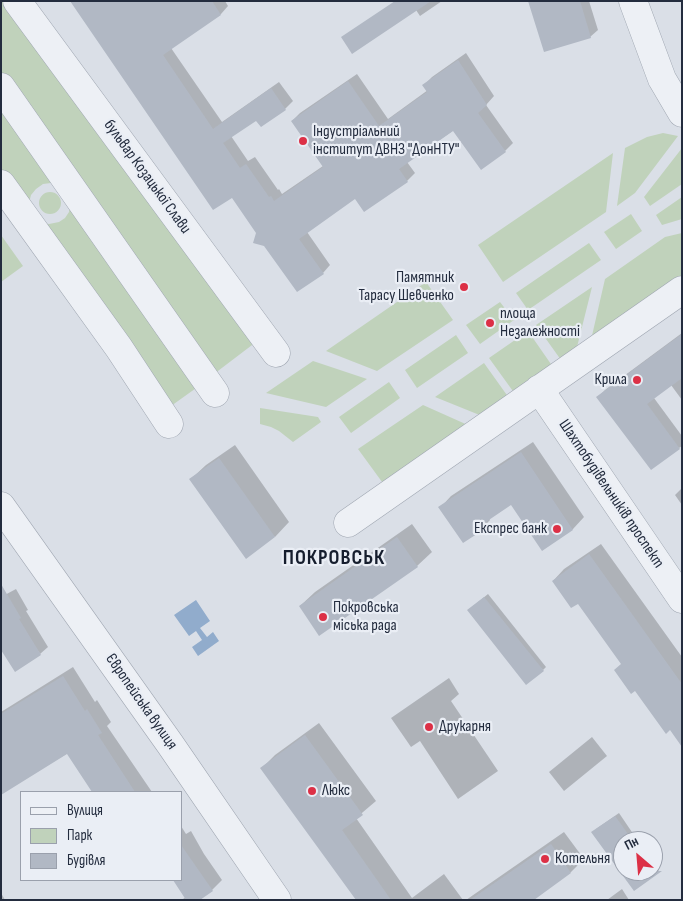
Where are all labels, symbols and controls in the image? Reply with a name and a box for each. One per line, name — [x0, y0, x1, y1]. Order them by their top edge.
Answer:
street label: бульвар Козацької Слави — [99, 116, 195, 238]
place label: Індустріальний інститут ДВНЗ "ДонНТУ" — [313, 122, 459, 160]
marker: Індустріальний інститут ДВНЗ "ДонНТУ" — [297, 135, 309, 147]
place label: Памятник Тарасу Шевченко — [359, 268, 454, 306]
marker: Памятник Тарасу Шевченко — [458, 281, 470, 293]
place label: площа Незалежності — [500, 304, 580, 342]
marker: площа Незалежності — [484, 317, 496, 329]
place label: Крила — [594, 370, 627, 390]
marker: Крила — [631, 374, 643, 386]
street label: Шахтобудівельників проспект — [554, 416, 668, 572]
place label: Експрес банк — [474, 519, 547, 539]
marker: Експрес банк — [551, 523, 563, 535]
district label: ПОКРОВСЬК — [282, 546, 386, 572]
place label: Покровська міська рада — [333, 598, 399, 636]
marker: Покровська міська рада — [317, 611, 329, 623]
street label: Європейська вулиця — [101, 650, 181, 754]
place label: Друкарня — [439, 717, 491, 737]
marker: Друкарня — [423, 721, 435, 733]
place label: Люкс — [322, 781, 350, 801]
marker: Люкс — [306, 785, 318, 797]
legend — [20, 791, 182, 881]
text: Вулиця — [67, 801, 103, 820]
text: Парк — [67, 826, 92, 845]
north arrow — [613, 831, 663, 881]
text: Пн — [622, 832, 641, 854]
place label: Котельня — [555, 849, 610, 869]
text: Будівля — [67, 851, 105, 870]
marker: Котельня — [539, 853, 551, 865]

